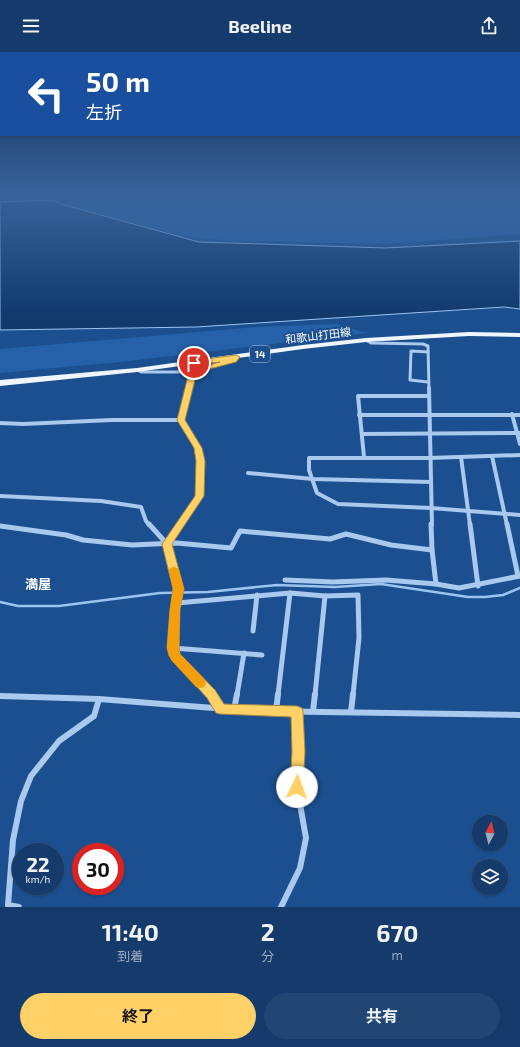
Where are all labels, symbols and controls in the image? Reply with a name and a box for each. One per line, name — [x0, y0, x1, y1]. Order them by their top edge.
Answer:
icon: menu — [20, 15, 42, 37]
text: Beeline — [228, 15, 292, 37]
icon: share — [478, 15, 500, 37]
text: 50 m — [86, 64, 150, 98]
icon: left — [20, 68, 72, 120]
text: 左折 — [86, 101, 122, 123]
street label: 和歌山打田線 — [284, 325, 352, 345]
pin — [177, 346, 211, 380]
road number: 14 — [250, 346, 270, 362]
icon: arrive — [183, 352, 205, 374]
district label: 満屋 — [25, 576, 51, 592]
position arrow — [276, 766, 318, 808]
north arrow — [472, 815, 508, 851]
map controls — [472, 815, 508, 895]
speed limit sign: 30 — [72, 843, 124, 895]
text: 22 — [26, 852, 50, 876]
button: layers — [472, 859, 508, 895]
text: km/h — [26, 873, 50, 885]
text: 11:40 — [102, 917, 159, 946]
text: 2 — [261, 917, 275, 946]
text: 670 — [376, 918, 418, 947]
text: m — [392, 947, 403, 963]
text: 到着 — [117, 948, 143, 964]
text: 分 — [261, 948, 274, 964]
button: 終了 — [20, 993, 256, 1039]
button: 共有 — [264, 993, 500, 1039]

